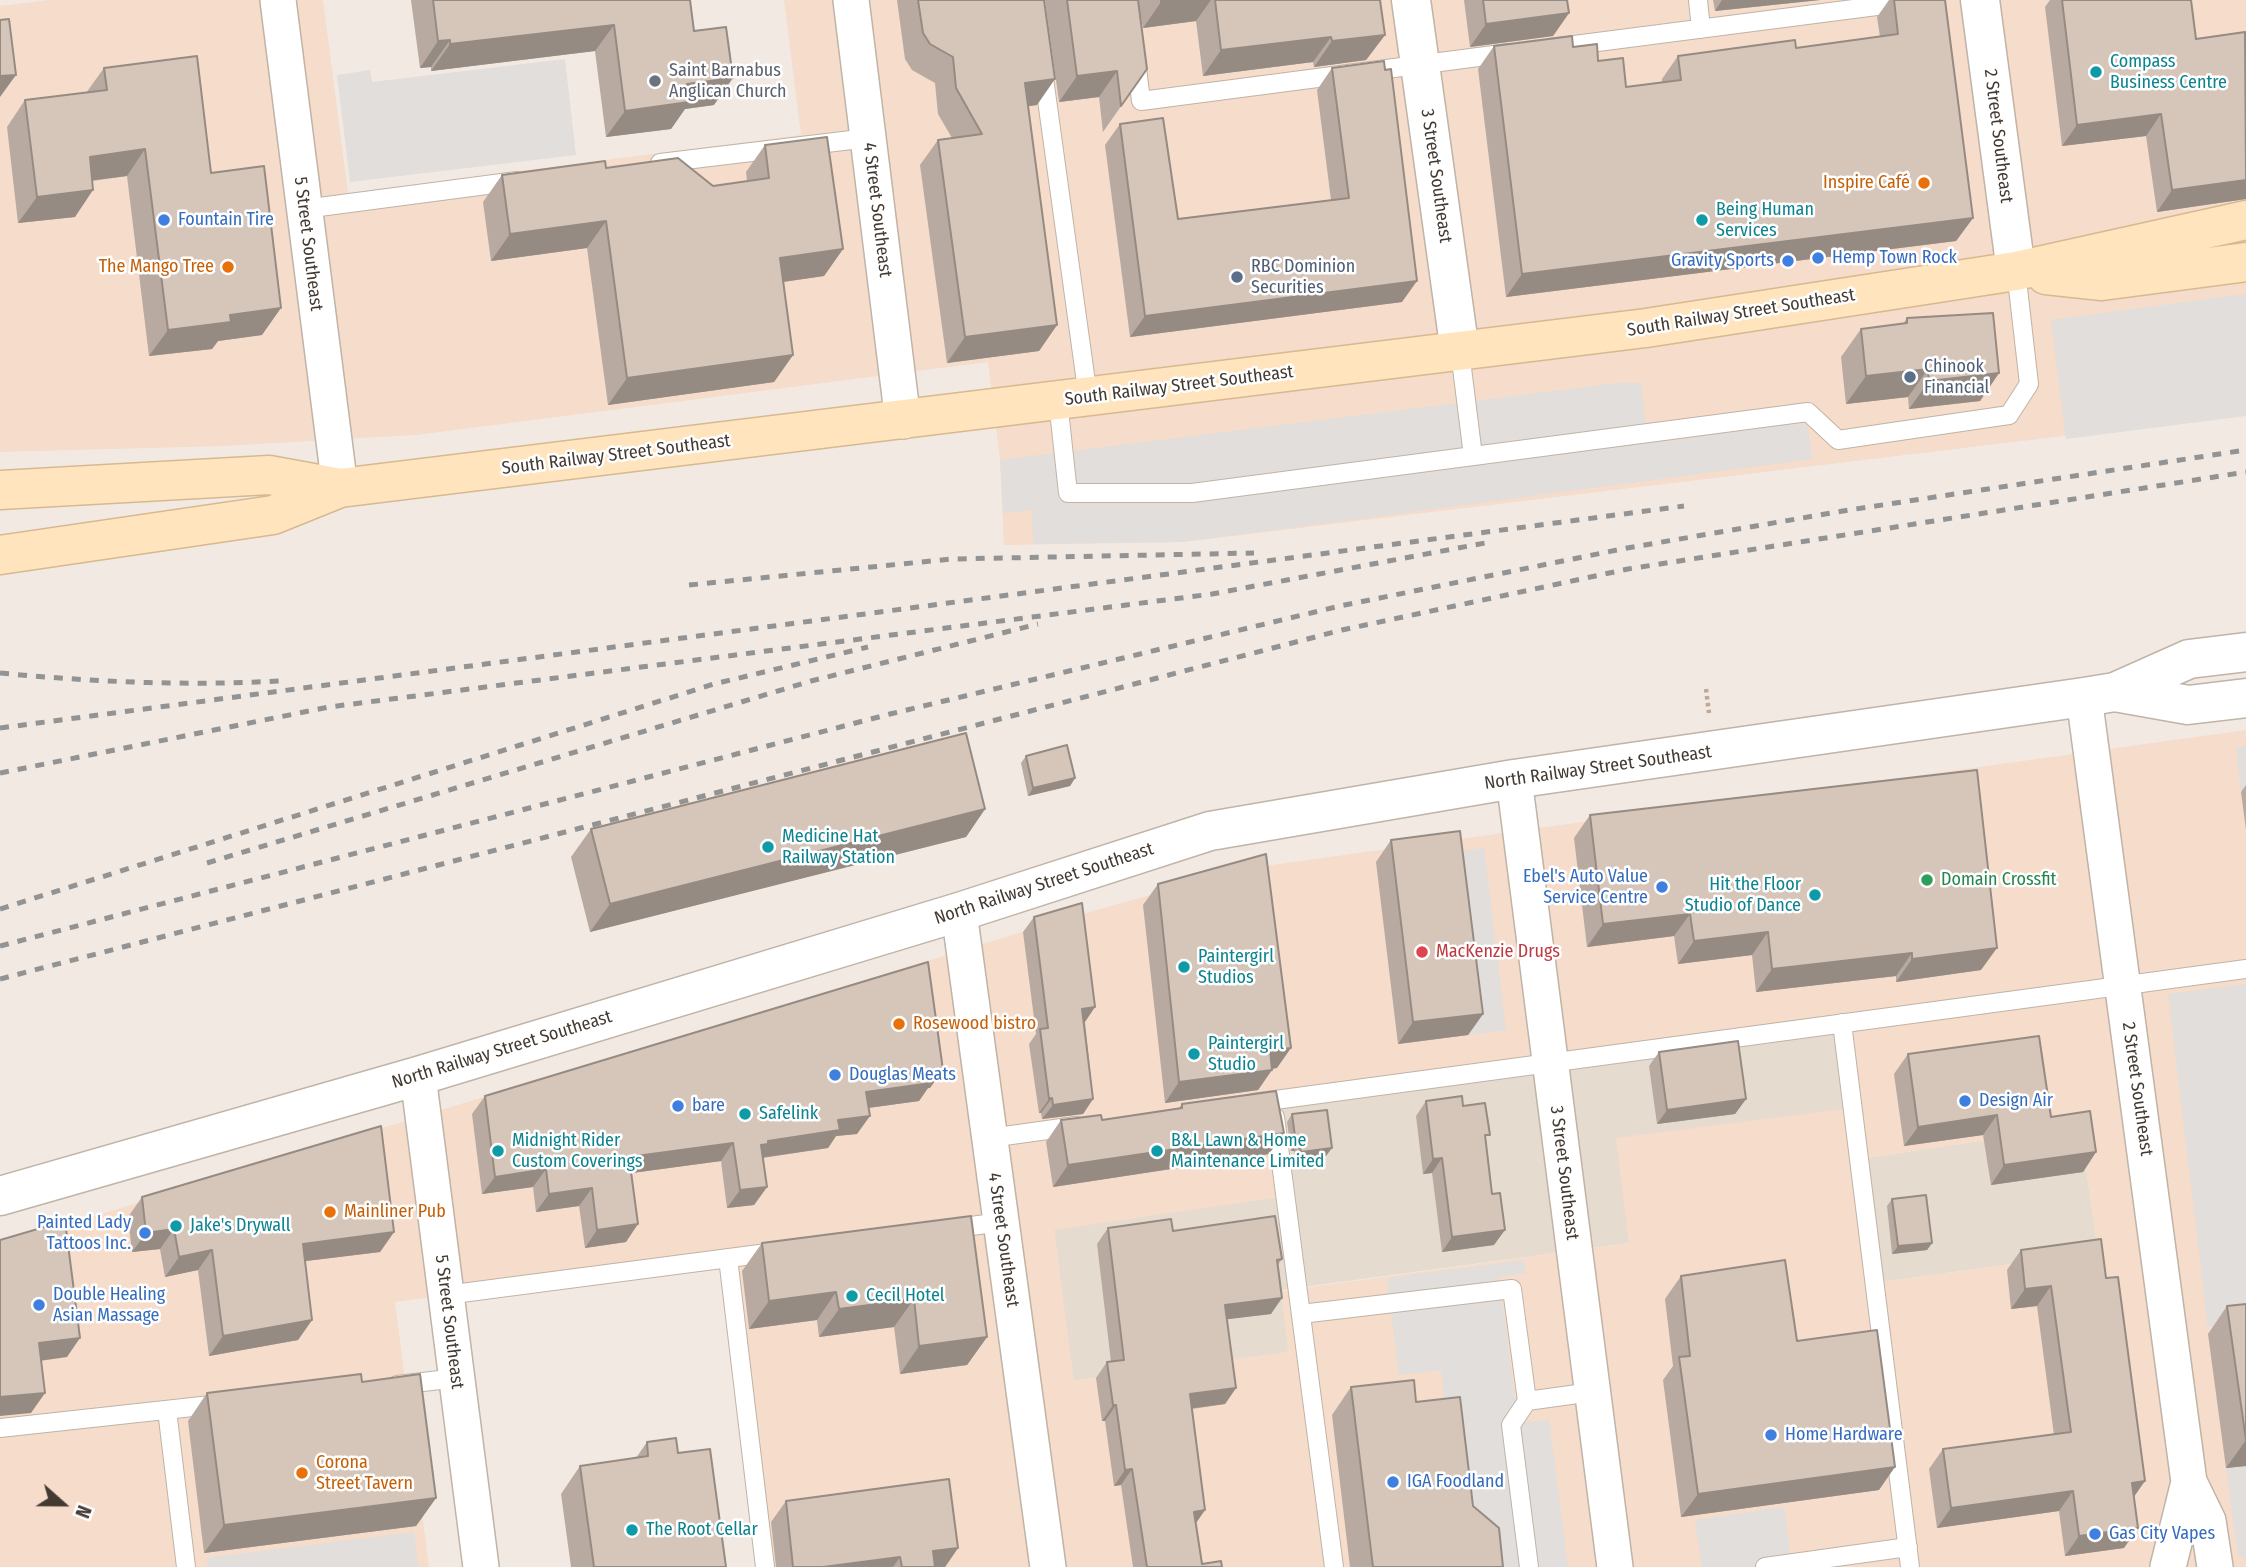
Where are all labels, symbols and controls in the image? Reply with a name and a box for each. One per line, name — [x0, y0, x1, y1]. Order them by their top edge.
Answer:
place label: Compass Business Centre — [2110, 51, 2227, 94]
place label: Saint Barnabus Anglican Church — [669, 60, 787, 102]
marker: Compass Business Centre — [2088, 64, 2104, 80]
street label: 2 Street Southeast — [1979, 68, 2017, 204]
marker: Saint Barnabus Anglican Church — [647, 73, 663, 89]
street label: 3 Street Southeast — [1416, 108, 1456, 244]
street label: 4 Street Southeast — [858, 141, 896, 279]
place label: Inspire Café — [1823, 172, 1910, 194]
marker: Inspire Café — [1916, 175, 1932, 191]
street label: 5 Street Southeast — [289, 176, 327, 312]
place label: Being Human Services — [1716, 199, 1814, 242]
place label: Fountain Tire — [178, 209, 274, 231]
marker: Fountain Tire — [156, 212, 172, 228]
marker: Being Human Services — [1694, 212, 1710, 228]
place label: Hemp Town Rock — [1832, 247, 1957, 269]
place label: Gravity Sports — [1671, 250, 1774, 272]
marker: Hemp Town Rock — [1810, 250, 1826, 266]
marker: Gravity Sports — [1780, 253, 1796, 269]
place label: The Mango Tree — [99, 256, 214, 278]
place label: RBC Dominion Securities — [1251, 256, 1355, 298]
marker: The Mango Tree — [220, 259, 236, 275]
marker: RBC Dominion Securities — [1229, 269, 1245, 285]
street label: South Railway Street Southeast — [1626, 284, 1856, 342]
place label: Chinook Financial — [1924, 356, 1989, 398]
street label: South Railway Street Southeast — [1063, 361, 1295, 411]
marker: Chinook Financial — [1902, 369, 1918, 385]
street label: South Railway Street Southeast — [500, 430, 732, 480]
street label: North Railway Street Southeast — [1483, 741, 1713, 795]
place label: Medicine Hat Railway Station — [782, 826, 895, 868]
street label: North Railway Street Southeast — [932, 838, 1156, 930]
marker: Medicine Hat Railway Station — [760, 839, 776, 855]
place label: Ebel's Auto Value Service Centre — [1523, 866, 1648, 908]
place label: Domain Crossfit — [1941, 869, 2056, 891]
marker: Domain Crossfit — [1919, 872, 1935, 888]
place label: Hit the Floor Studio of Dance — [1685, 874, 1801, 917]
marker: Ebel's Auto Value Service Centre — [1654, 879, 1670, 895]
marker: Hit the Floor Studio of Dance — [1807, 887, 1823, 903]
place label: MacKenzie Drugs — [1436, 941, 1560, 963]
marker: MacKenzie Drugs — [1414, 944, 1430, 960]
place label: Paintergirl Studios — [1198, 946, 1274, 988]
marker: Paintergirl Studios — [1176, 959, 1192, 975]
street label: North Railway Street Southeast — [389, 1006, 615, 1094]
place label: Rosewood bistro — [913, 1013, 1036, 1035]
marker: Rosewood bistro — [891, 1016, 907, 1032]
street label: 2 Street Southeast — [2117, 1021, 2157, 1157]
place label: Paintergirl Studio — [1208, 1033, 1284, 1076]
marker: Paintergirl Studio — [1186, 1046, 1202, 1062]
place label: Douglas Meats — [849, 1064, 956, 1086]
marker: Douglas Meats — [827, 1067, 843, 1083]
place label: Design Air — [1979, 1090, 2053, 1112]
marker: Design Air — [1957, 1093, 1973, 1109]
place label: bare — [692, 1095, 725, 1117]
marker: bare — [670, 1098, 686, 1114]
place label: Safelink — [759, 1103, 818, 1125]
street label: 3 Street Southeast — [1545, 1105, 1583, 1241]
marker: Safelink — [737, 1106, 753, 1122]
place label: Midnight Rider Custom Coverings — [512, 1130, 642, 1172]
place label: B&L Lawn & Home Maintenance Limited — [1171, 1130, 1324, 1172]
marker: Midnight Rider Custom Coverings — [490, 1143, 506, 1159]
marker: B&L Lawn & Home Maintenance Limited — [1149, 1143, 1165, 1159]
street label: 4 Street Southeast — [983, 1171, 1023, 1309]
place label: Mainliner Pub — [344, 1201, 446, 1223]
marker: Mainliner Pub — [322, 1204, 338, 1220]
place label: Painted Lady Tattoos Inc. — [37, 1212, 131, 1254]
place label: Jake's Drywall — [190, 1215, 291, 1237]
marker: Jake's Drywall — [168, 1218, 184, 1234]
marker: Painted Lady Tattoos Inc. — [137, 1225, 153, 1241]
street label: 5 Street Southeast — [430, 1254, 468, 1390]
place label: Double Healing Asian Massage — [53, 1284, 165, 1326]
place label: Cecil Hotel — [866, 1285, 945, 1307]
marker: Cecil Hotel — [844, 1288, 860, 1304]
marker: Double Healing Asian Massage — [31, 1297, 47, 1313]
place label: Home Hardware — [1785, 1424, 1903, 1446]
marker: Home Hardware — [1763, 1427, 1779, 1443]
place label: Corona Street Tavern — [316, 1452, 413, 1494]
marker: Corona Street Tavern — [294, 1465, 310, 1481]
north arrow — [28, 1469, 98, 1539]
place label: IGA Foodland — [1407, 1471, 1504, 1493]
marker: IGA Foodland — [1385, 1474, 1401, 1490]
text: N — [70, 1502, 96, 1521]
place label: The Root Cellar — [646, 1519, 758, 1541]
marker: The Root Cellar — [624, 1522, 640, 1538]
place label: Gas City Vapes — [2109, 1523, 2215, 1545]
marker: Gas City Vapes — [2087, 1526, 2103, 1542]

